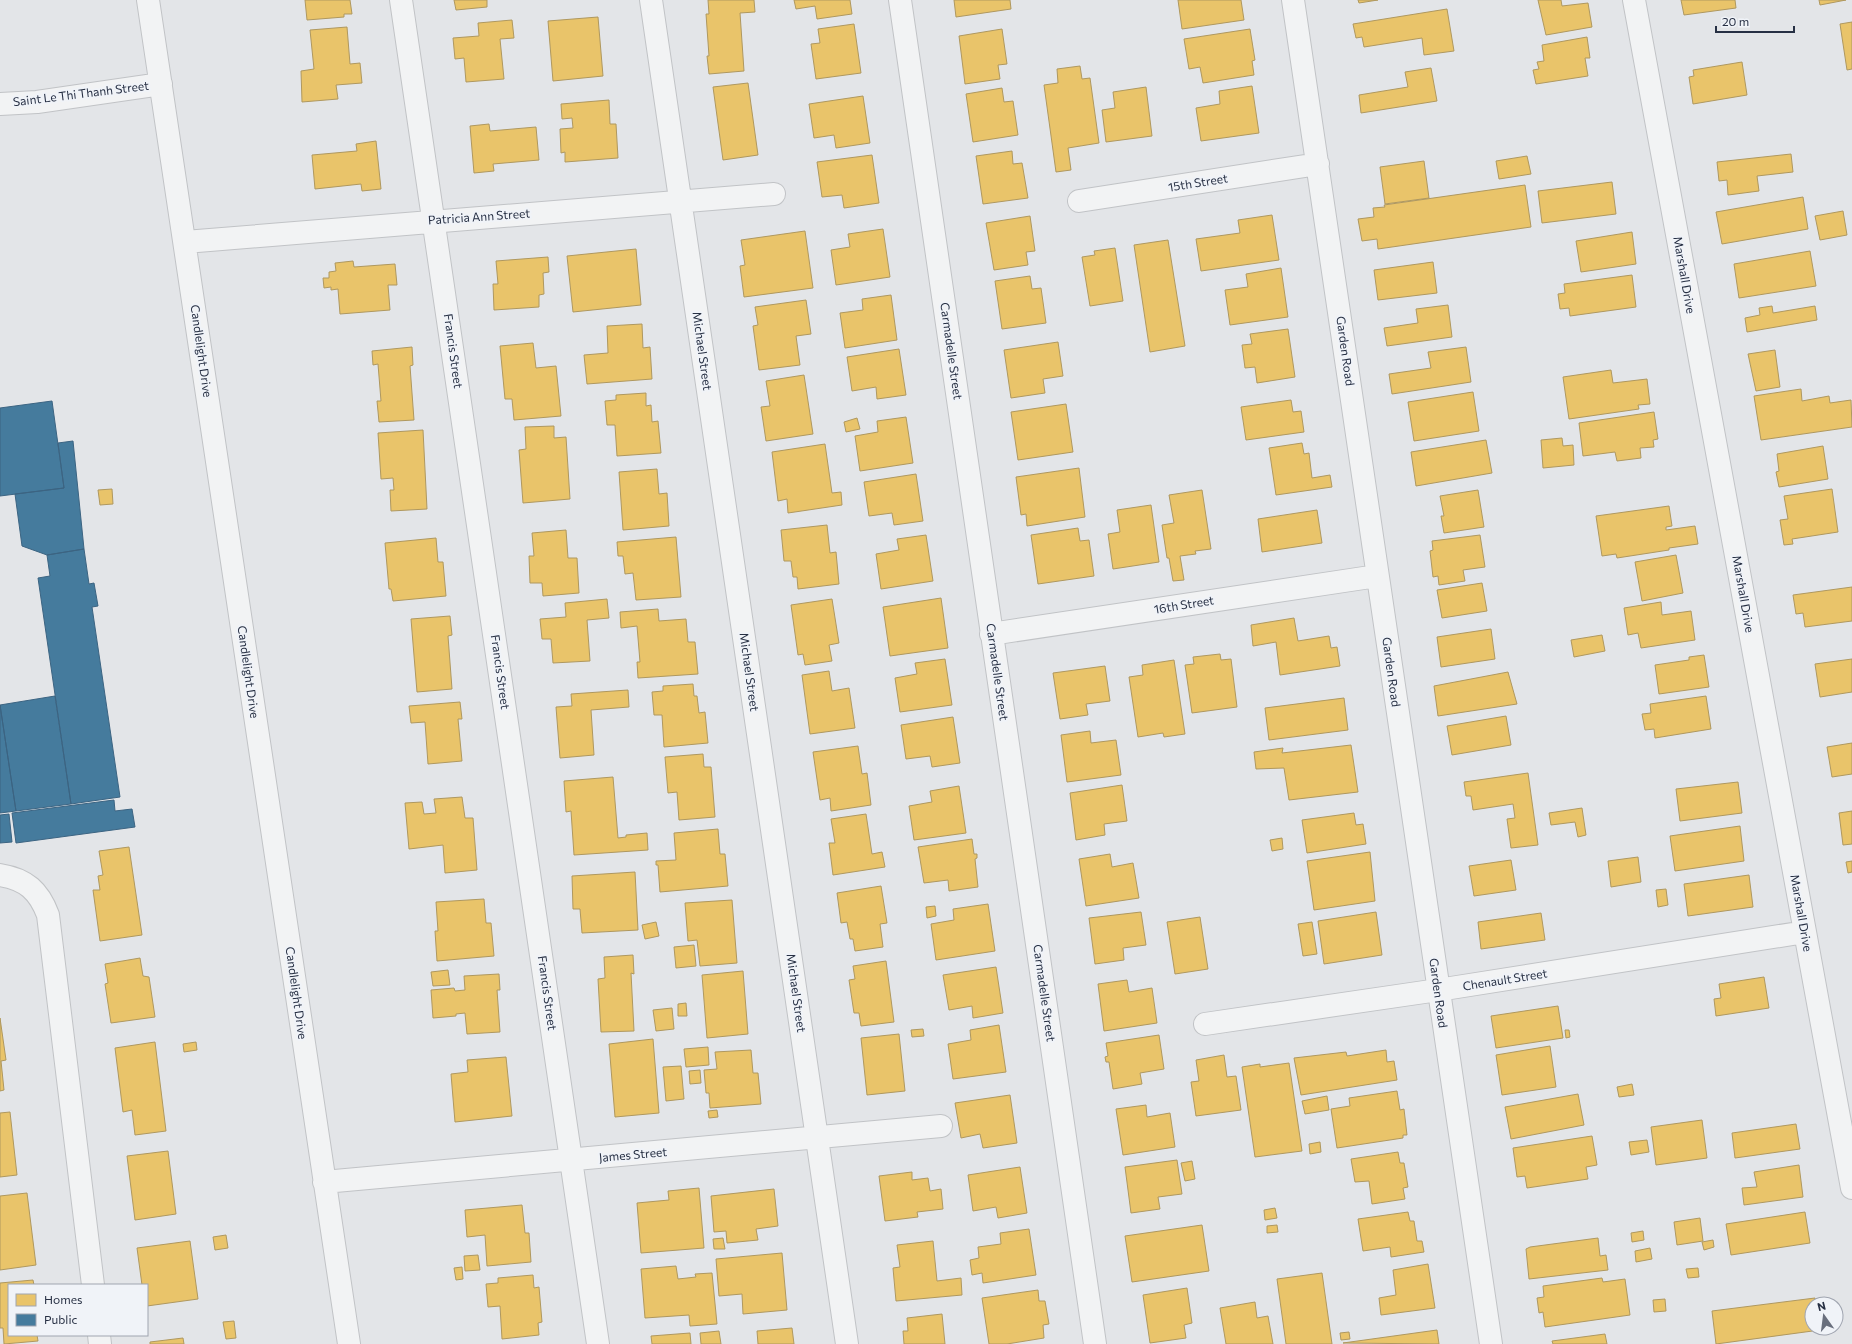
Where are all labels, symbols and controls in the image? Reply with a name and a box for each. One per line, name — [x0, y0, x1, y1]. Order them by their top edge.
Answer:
scale bar — [1716, 8, 1794, 34]
text: 20 m — [1722, 14, 1749, 28]
street label: Saint Le Thi Thanh Street — [12, 78, 150, 108]
street label: 15th Street — [1167, 170, 1229, 194]
street label: Patricia Ann Street — [427, 205, 531, 227]
street label: Marshall Drive — [1671, 235, 1699, 315]
street label: Carmadelle Street — [938, 301, 966, 400]
street label: Candlelight Drive — [189, 304, 215, 398]
street label: Michael Street — [691, 311, 715, 391]
street label: Francis Street — [442, 313, 466, 389]
street label: Garden Road — [1334, 315, 1358, 387]
street label: Marshall Drive — [1730, 554, 1758, 634]
street label: 16th Street — [1153, 592, 1215, 616]
street label: Carmadelle Street — [984, 622, 1012, 721]
street label: Candlelight Drive — [236, 625, 262, 719]
street label: Michael Street — [738, 632, 762, 712]
street label: Francis Street — [489, 634, 513, 710]
street label: Garden Road — [1380, 636, 1404, 708]
street label: Marshall Drive — [1788, 873, 1816, 953]
street label: Carmadelle Street — [1031, 943, 1059, 1042]
street label: Candlelight Drive — [284, 946, 310, 1040]
street label: Michael Street — [785, 953, 809, 1033]
street label: Francis Street — [536, 955, 560, 1031]
street label: Garden Road — [1427, 957, 1451, 1029]
street label: Chenault Street — [1462, 965, 1548, 993]
street label: James Street — [598, 1144, 668, 1165]
legend — [8, 1284, 148, 1336]
text: Homes — [44, 1292, 82, 1306]
north arrow — [1804, 1296, 1844, 1336]
text: N — [1816, 1299, 1827, 1313]
text: Public — [44, 1312, 77, 1326]

